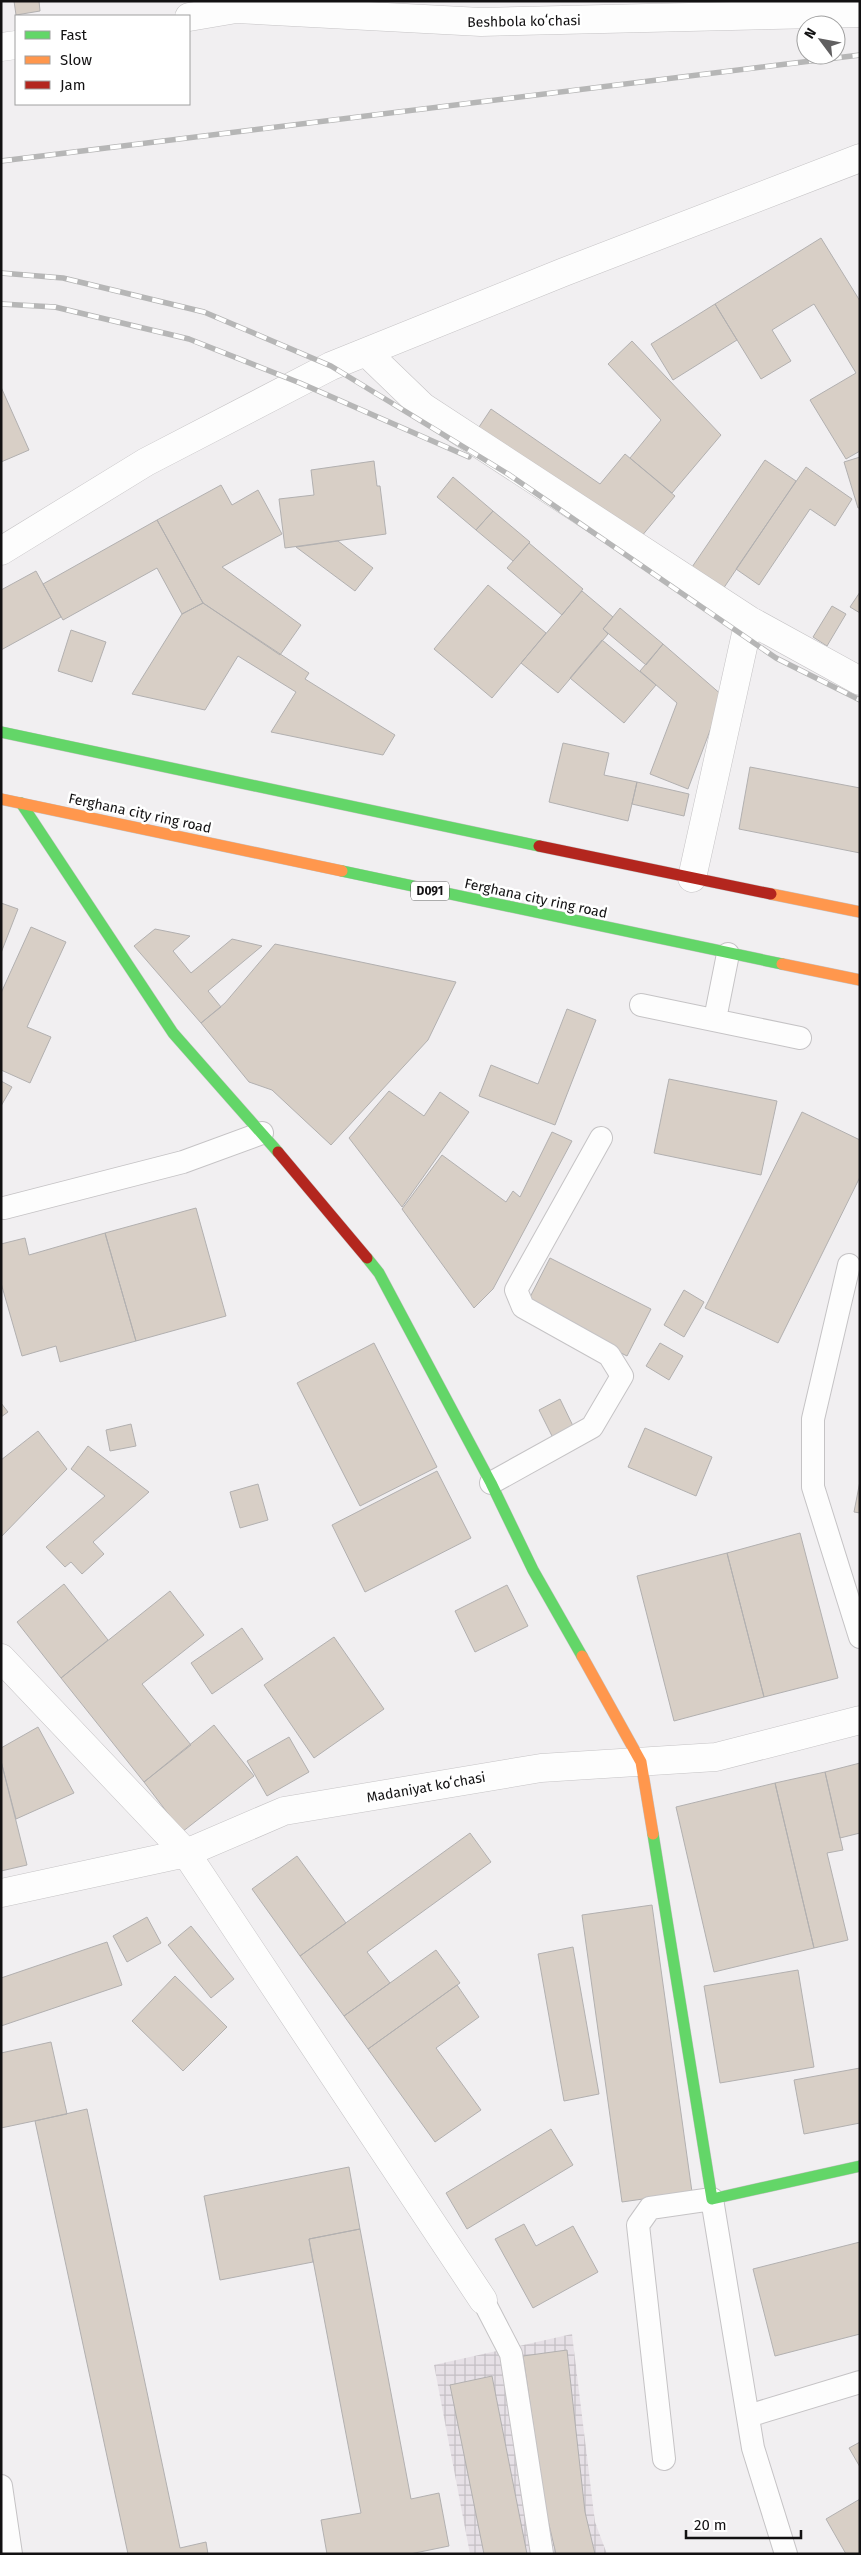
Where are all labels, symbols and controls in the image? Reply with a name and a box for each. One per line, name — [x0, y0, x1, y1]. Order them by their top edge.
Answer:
street label: Beshbola koʻchasi — [467, 12, 581, 31]
legend — [15, 15, 190, 105]
north arrow — [796, 15, 846, 65]
text: N — [801, 25, 820, 42]
text: Fast — [60, 26, 87, 44]
text: Slow — [60, 51, 92, 69]
text: Jam — [60, 76, 86, 94]
street label: Ferghana city ring road — [67, 790, 213, 837]
street label: Ferghana city ring road — [463, 875, 609, 922]
road number: D091 — [411, 881, 449, 900]
street label: Madaniyat koʻchasi — [365, 1769, 487, 1806]
scale bar — [686, 2508, 801, 2540]
text: 20 m — [694, 2516, 727, 2534]

